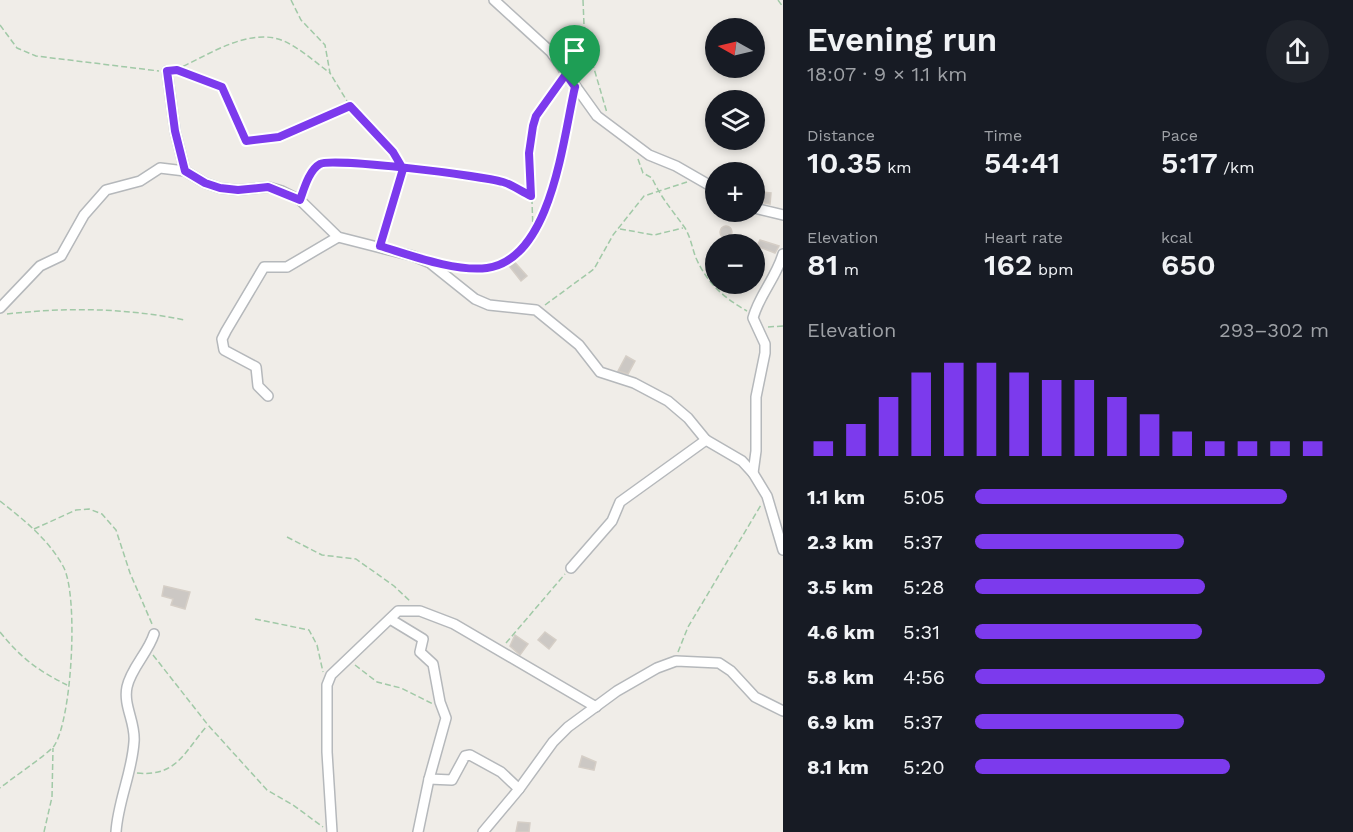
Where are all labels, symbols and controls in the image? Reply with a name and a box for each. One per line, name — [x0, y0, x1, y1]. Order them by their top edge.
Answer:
north arrow — [705, 18, 765, 78]
map controls — [705, 18, 765, 294]
text: Evening run — [807, 20, 997, 59]
button: share — [1266, 20, 1329, 83]
pin — [549, 25, 600, 87]
icon: arrive — [558, 34, 591, 67]
text: 18:07 · 9 × 1.1 km — [807, 62, 967, 86]
button: layers — [705, 90, 765, 150]
text: Distance — [807, 126, 875, 145]
text: Time — [984, 126, 1022, 145]
text: Pace — [1161, 126, 1198, 145]
text: 10.35 — [807, 145, 882, 180]
text: 54:41 — [984, 145, 1060, 180]
text: 5:17 — [1161, 145, 1218, 180]
text: km — [882, 158, 911, 177]
text: /km — [1218, 158, 1254, 177]
button: + — [705, 162, 765, 222]
text: Elevation — [807, 228, 878, 247]
text: Heart rate — [984, 228, 1063, 247]
text: kcal — [1161, 228, 1193, 247]
button: − — [705, 234, 765, 294]
text: 81 — [807, 247, 838, 282]
text: 162 — [984, 247, 1033, 282]
text: 650 — [1161, 247, 1216, 282]
text: m — [838, 260, 859, 279]
text: bpm — [1033, 260, 1073, 279]
text: Elevation — [807, 318, 896, 342]
text: 293–302 m — [1219, 318, 1329, 342]
text: 1.1 km — [807, 485, 865, 509]
text: 5:05 — [903, 485, 945, 509]
text: 2.3 km — [807, 530, 874, 554]
text: 5:37 — [903, 530, 943, 554]
text: 3.5 km — [807, 575, 873, 599]
text: 5:28 — [903, 575, 945, 599]
text: 4.6 km — [807, 620, 875, 644]
text: 5:31 — [903, 620, 940, 644]
text: 5.8 km — [807, 665, 874, 689]
text: 4:56 — [903, 665, 945, 689]
text: 6.9 km — [807, 710, 874, 734]
text: 5:37 — [903, 710, 943, 734]
text: 8.1 km — [807, 755, 869, 779]
text: 5:20 — [903, 755, 945, 779]

